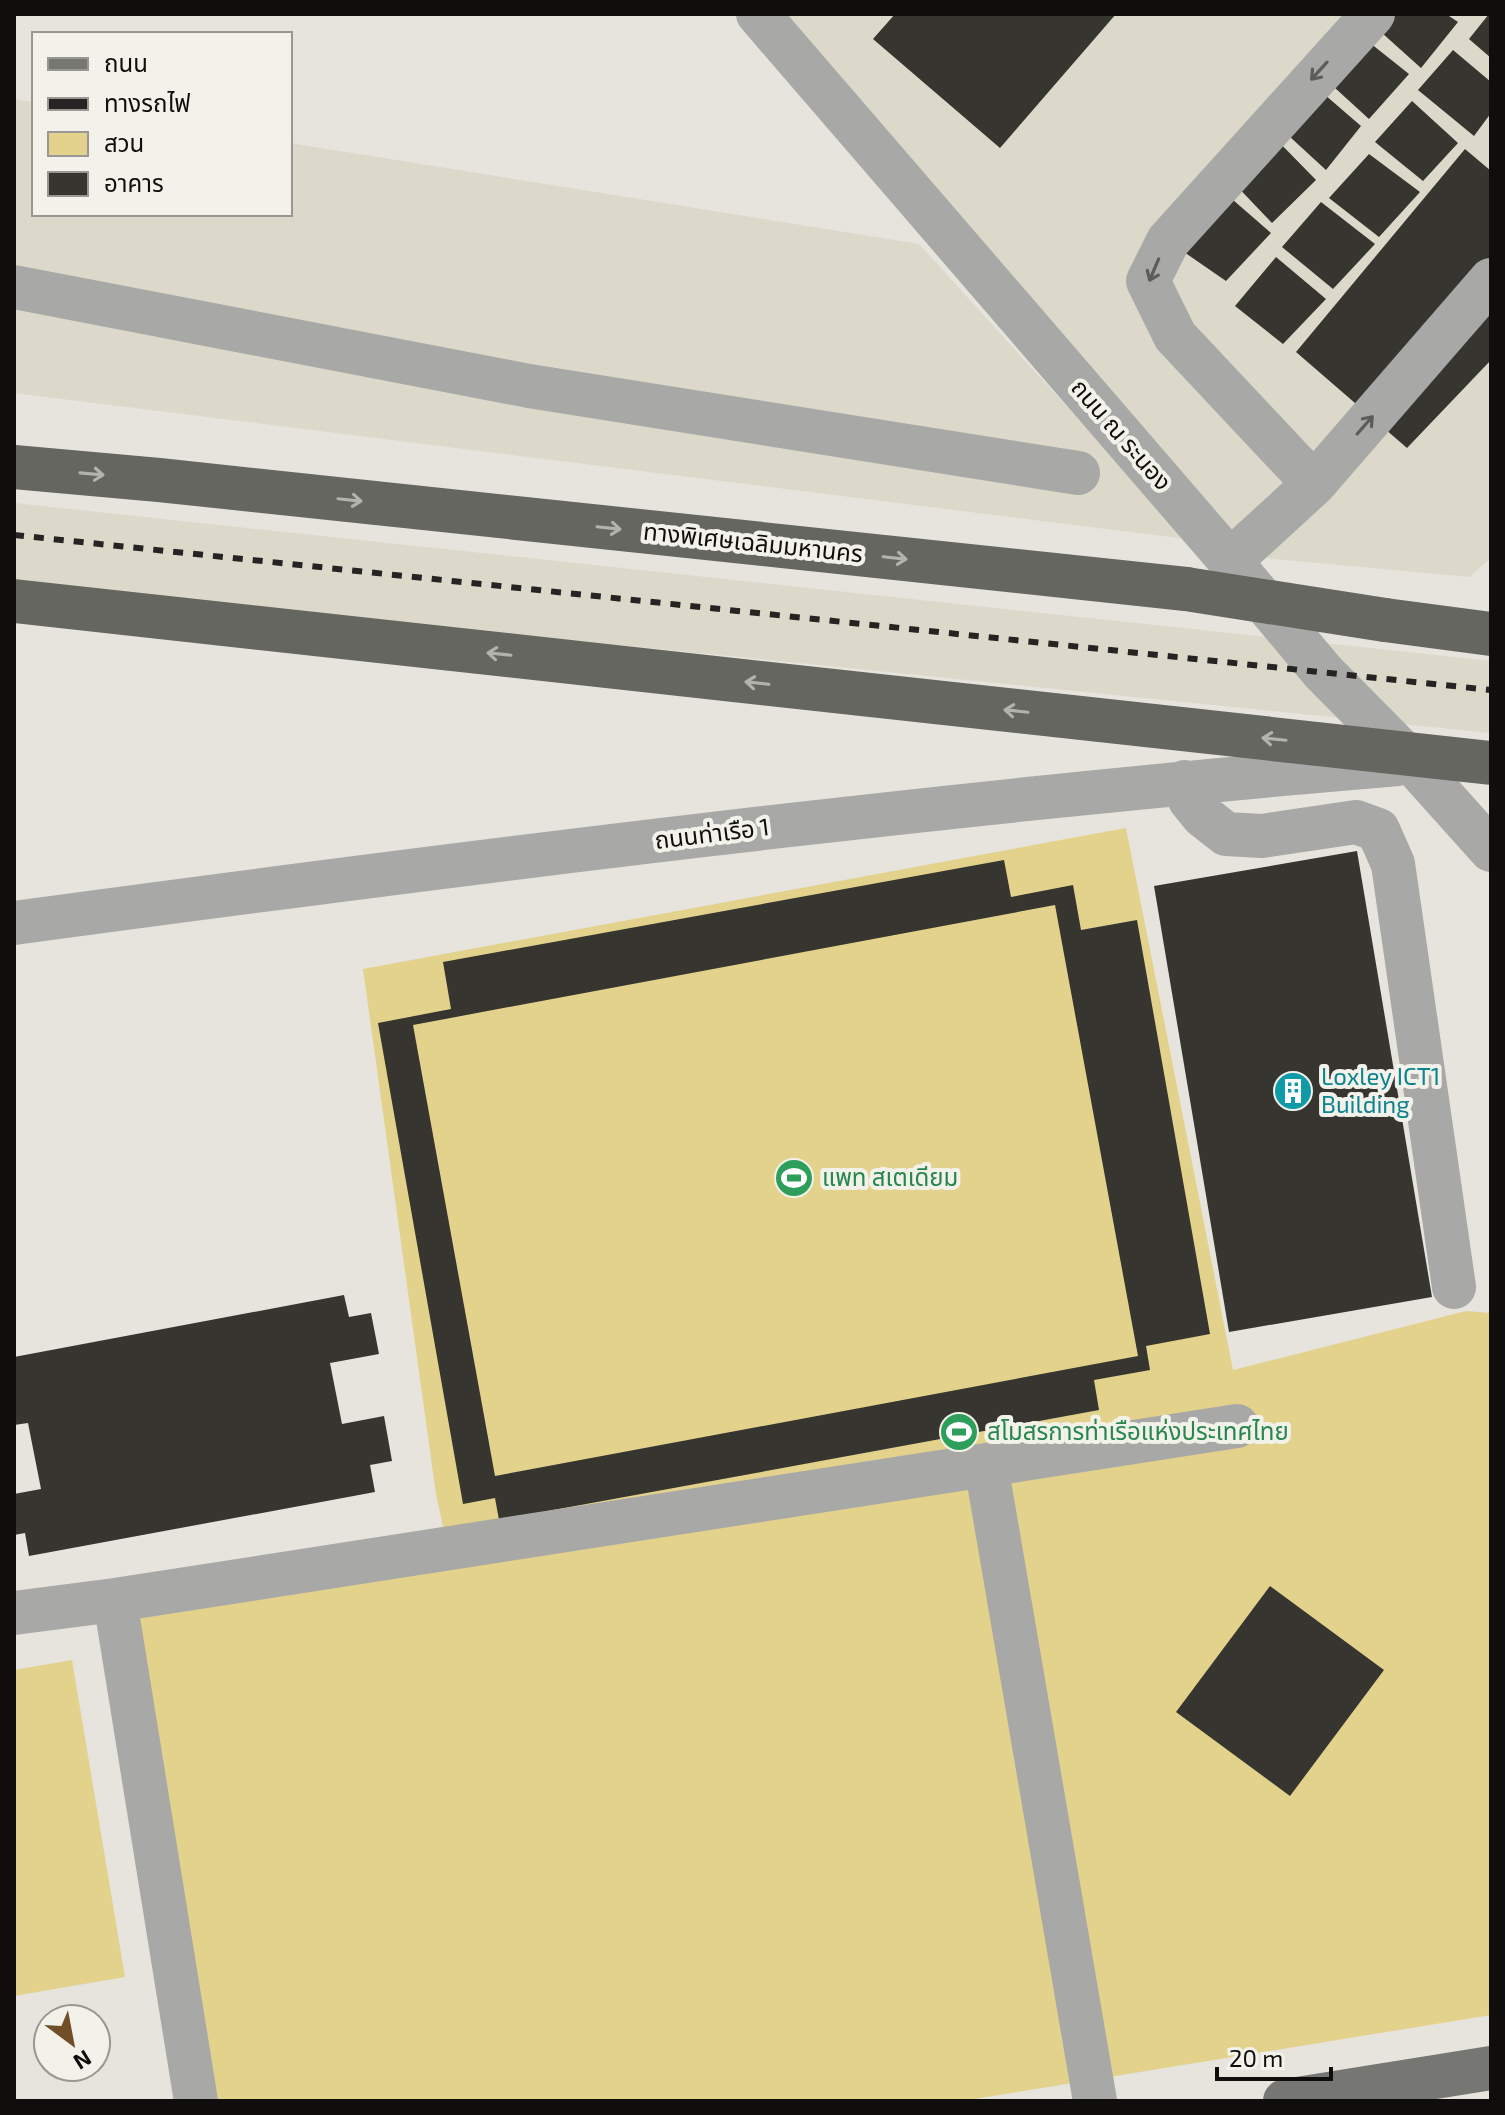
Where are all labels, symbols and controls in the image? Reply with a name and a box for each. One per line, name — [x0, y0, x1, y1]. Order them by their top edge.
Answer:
legend — [32, 32, 292, 216]
text: ถนน — [104, 48, 148, 77]
one-way arrow — [1310, 61, 1329, 81]
text: ทางรถไฟ — [104, 88, 191, 117]
text: สวน — [104, 128, 144, 157]
text: อาคาร — [104, 168, 164, 197]
one-way arrow — [1146, 257, 1161, 281]
street label: ถนน ณ ระนอง — [1066, 373, 1178, 495]
one-way arrow — [1356, 416, 1374, 436]
one-way arrow — [78, 466, 105, 481]
one-way arrow — [336, 492, 363, 507]
street label: ทางพิเศษเฉลิมมหานคร — [642, 516, 864, 567]
one-way arrow — [595, 520, 622, 535]
one-way arrow — [881, 551, 908, 566]
one-way arrow — [486, 647, 513, 662]
one-way arrow — [744, 675, 771, 690]
one-way arrow — [1003, 704, 1030, 719]
one-way arrow — [1261, 732, 1288, 747]
street label: ถนนท่าเรือ 1 — [653, 811, 771, 854]
place label: Loxley ICT1 Building — [1321, 1061, 1440, 1118]
building icon: Loxley ICT1 Building — [1272, 1070, 1314, 1112]
sports icon: แพท สเตเดียม — [773, 1157, 815, 1199]
place label: แพท สเตเดียม — [822, 1162, 958, 1191]
sports icon: สโมสรการท่าเรือแห่งประเทศไทย — [938, 1411, 980, 1453]
place label: สโมสรการท่าเรือแห่งประเทศไทย — [987, 1416, 1289, 1445]
north arrow — [32, 2003, 112, 2083]
scale bar — [1217, 2031, 1331, 2081]
text: 20 m — [1229, 2043, 1283, 2072]
text: N — [70, 2046, 97, 2076]

